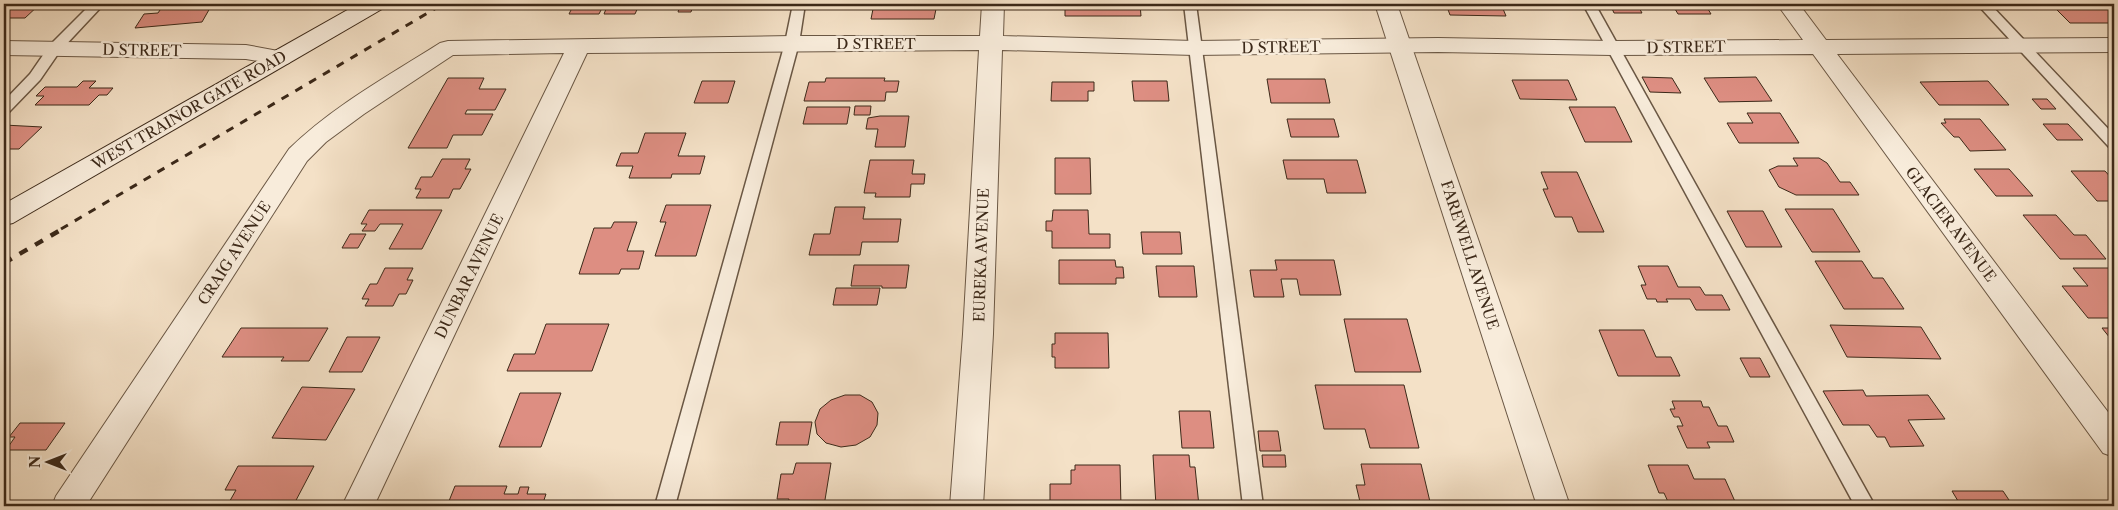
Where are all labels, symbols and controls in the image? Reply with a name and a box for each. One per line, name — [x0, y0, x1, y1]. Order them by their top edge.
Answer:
street label: D STREET — [836, 34, 916, 53]
street label: D STREET — [1241, 37, 1322, 57]
street label: D STREET — [1646, 37, 1727, 57]
street label: D STREET — [102, 40, 183, 60]
street label: WEST TRAINOR GATE ROAD — [87, 46, 290, 174]
street label: GLACIER AVENUE — [1902, 163, 2000, 285]
street label: FAREWELL AVENUE — [1437, 178, 1503, 332]
street label: EUREKA AVENUE — [969, 188, 993, 322]
street label: CRAIG AVENUE — [193, 198, 275, 308]
street label: DUNBAR AVENUE — [431, 211, 507, 341]
north arrow — [22, 438, 72, 488]
text: N — [26, 456, 44, 468]

